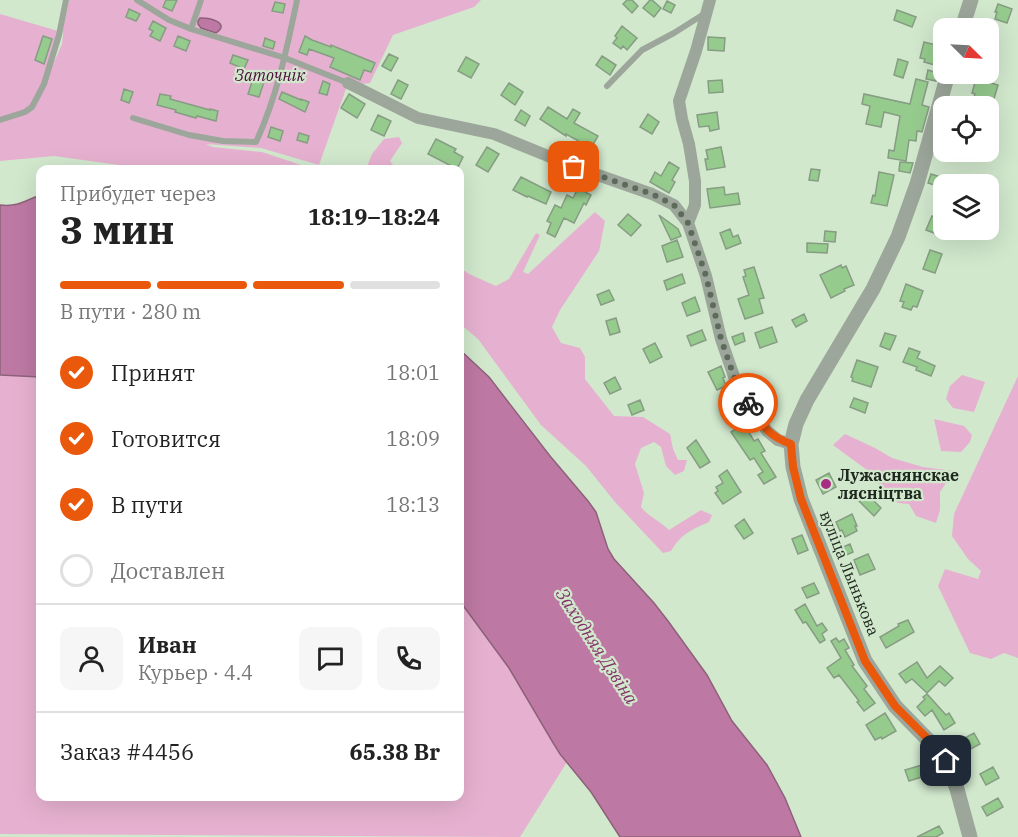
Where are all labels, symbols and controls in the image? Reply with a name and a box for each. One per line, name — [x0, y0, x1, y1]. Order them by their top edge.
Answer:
north arrow — [933, 18, 999, 84]
map controls — [933, 18, 999, 240]
park label: Заточнік — [235, 65, 305, 85]
button: locate — [933, 96, 999, 162]
pin — [548, 141, 599, 192]
icon: bag — [557, 150, 590, 183]
button: layers — [933, 174, 999, 240]
text: Прибудет через — [60, 180, 216, 207]
text: 18:19–18:24 — [308, 202, 440, 231]
text: 3 мин — [60, 204, 174, 255]
text: В пути · 280 m — [60, 298, 201, 325]
icon: check — [60, 356, 93, 389]
text: Принят — [111, 358, 195, 387]
text: 18:01 — [386, 359, 440, 386]
courier — [718, 373, 778, 433]
icon: bike — [732, 387, 765, 420]
icon: check — [60, 422, 93, 455]
text: Готовится — [111, 424, 221, 453]
text: 18:09 — [386, 425, 440, 452]
place label: Лужаснянскае лясніцтва — [837, 465, 959, 503]
marker: Лужаснянскае лясніцтва — [819, 477, 833, 491]
icon: check — [60, 488, 93, 521]
text: В пути — [111, 490, 183, 519]
text: 18:13 — [386, 491, 440, 518]
street label: вуліца Лынькова — [816, 507, 884, 639]
text: Доставлен — [111, 556, 225, 585]
water label: Заходняя Дзвіна — [551, 584, 643, 709]
button: person — [60, 627, 123, 690]
button: chat — [299, 627, 362, 690]
button: phone — [377, 627, 440, 690]
text: Иван — [138, 630, 197, 659]
text: Курьер · 4.4 — [138, 659, 253, 686]
pin — [920, 735, 971, 786]
text: Заказ #4456 — [60, 737, 194, 766]
text: 65.38 Br — [350, 737, 440, 766]
icon: home — [929, 744, 962, 777]

